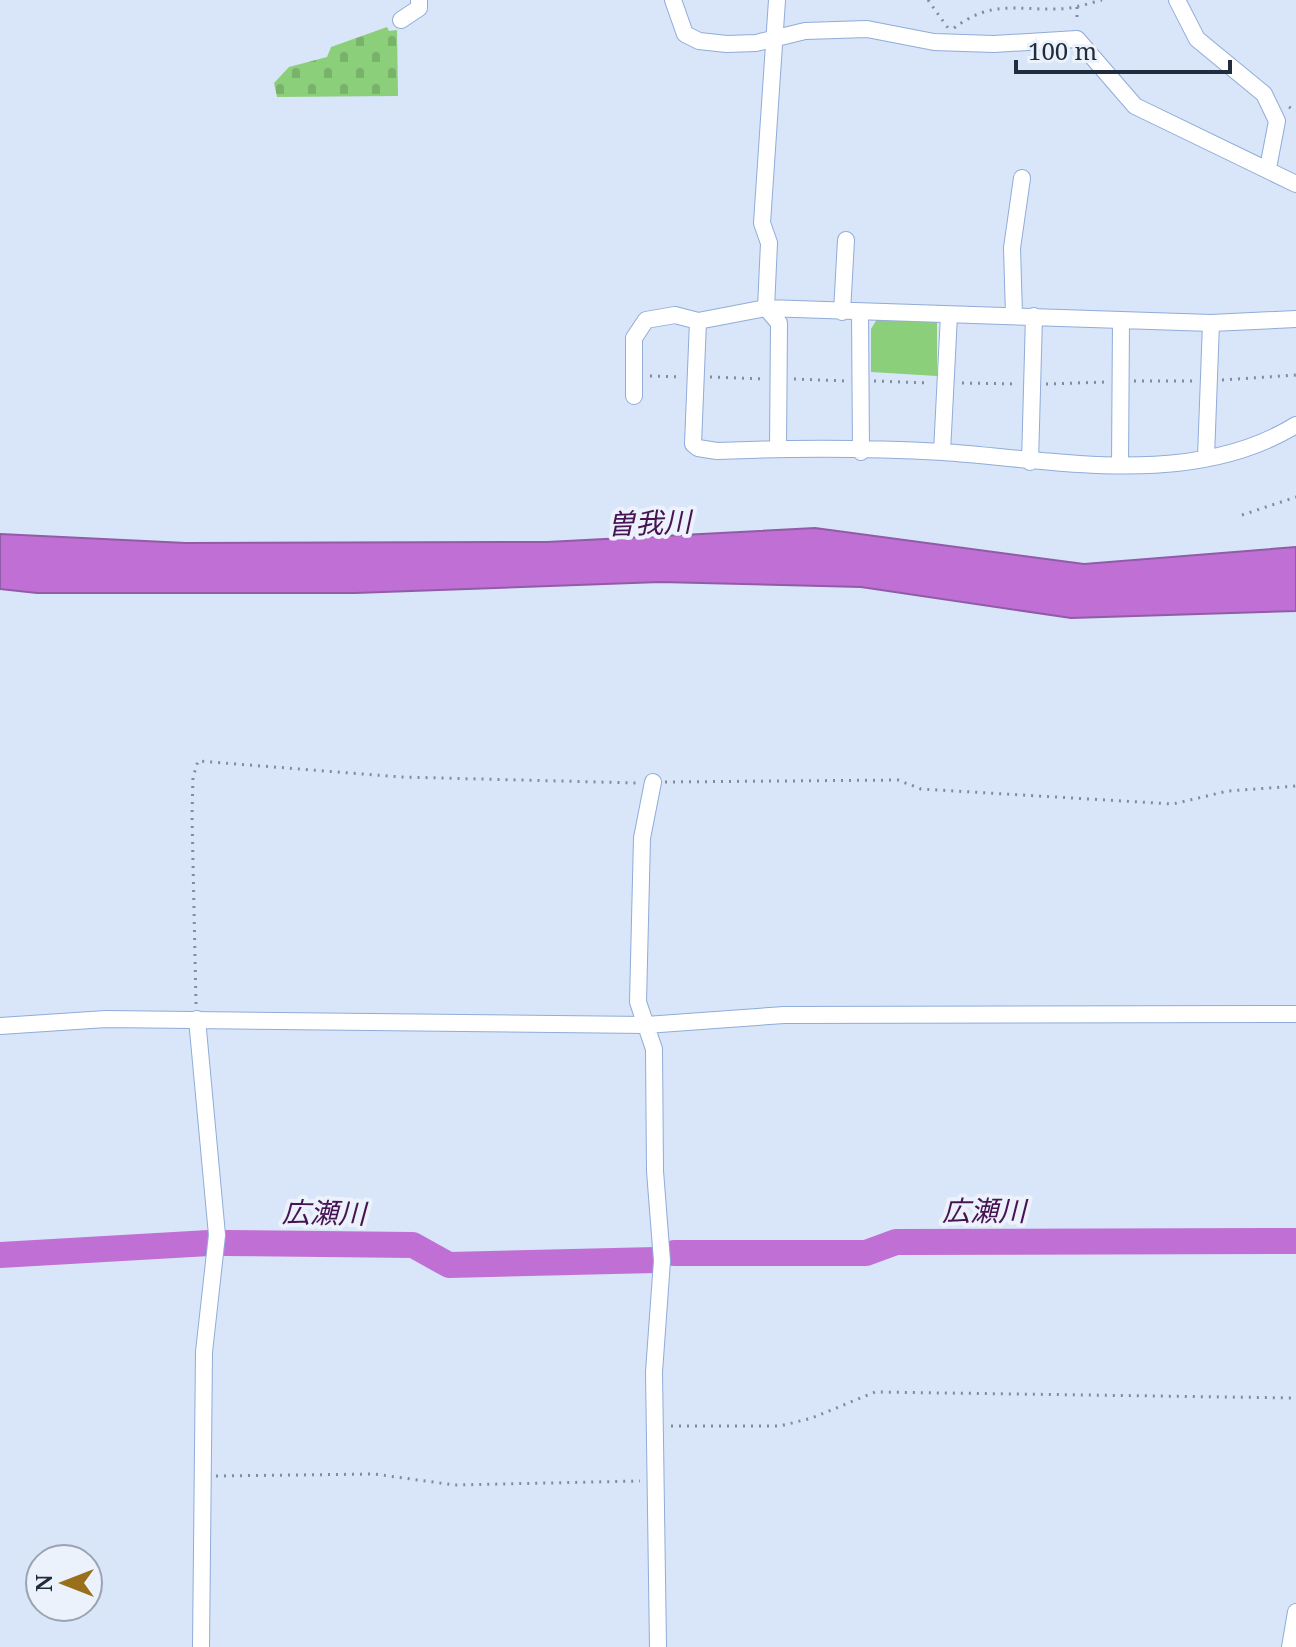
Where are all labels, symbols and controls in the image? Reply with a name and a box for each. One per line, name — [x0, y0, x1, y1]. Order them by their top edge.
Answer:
scale bar — [1016, 24, 1230, 74]
text: 100 m — [1028, 34, 1097, 67]
water label: 曽我川 — [606, 501, 695, 542]
water label: 広瀬川 — [942, 1191, 1029, 1229]
water label: 広瀬川 — [282, 1192, 369, 1232]
north arrow — [24, 1543, 104, 1623]
text: N — [28, 1574, 58, 1592]

